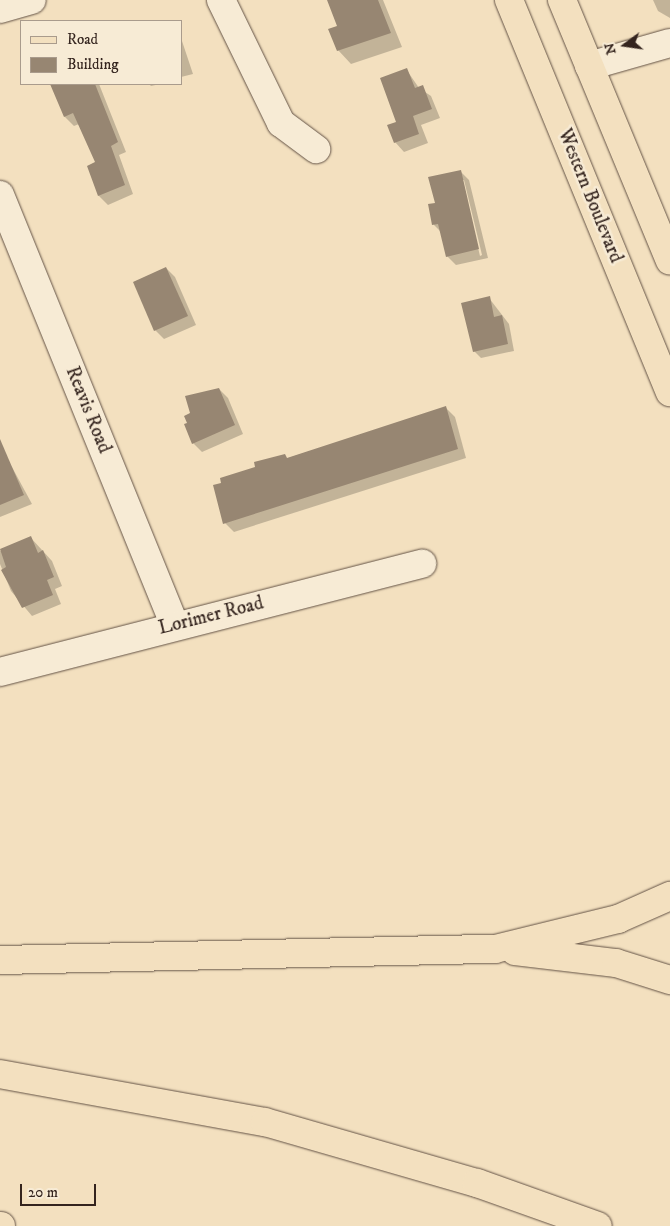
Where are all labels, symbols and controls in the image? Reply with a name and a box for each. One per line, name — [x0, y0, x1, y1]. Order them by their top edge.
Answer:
legend — [20, 20, 182, 85]
north arrow — [600, 20, 650, 70]
text: Road — [67, 30, 98, 49]
text: N — [600, 41, 621, 56]
text: Building — [67, 55, 119, 74]
street label: Western Boulevard — [553, 126, 627, 266]
street label: Reavis Road — [60, 363, 116, 457]
street label: Lorimer Road — [156, 592, 266, 640]
scale bar — [22, 1174, 99, 1206]
text: 20 m — [28, 1183, 58, 1202]

